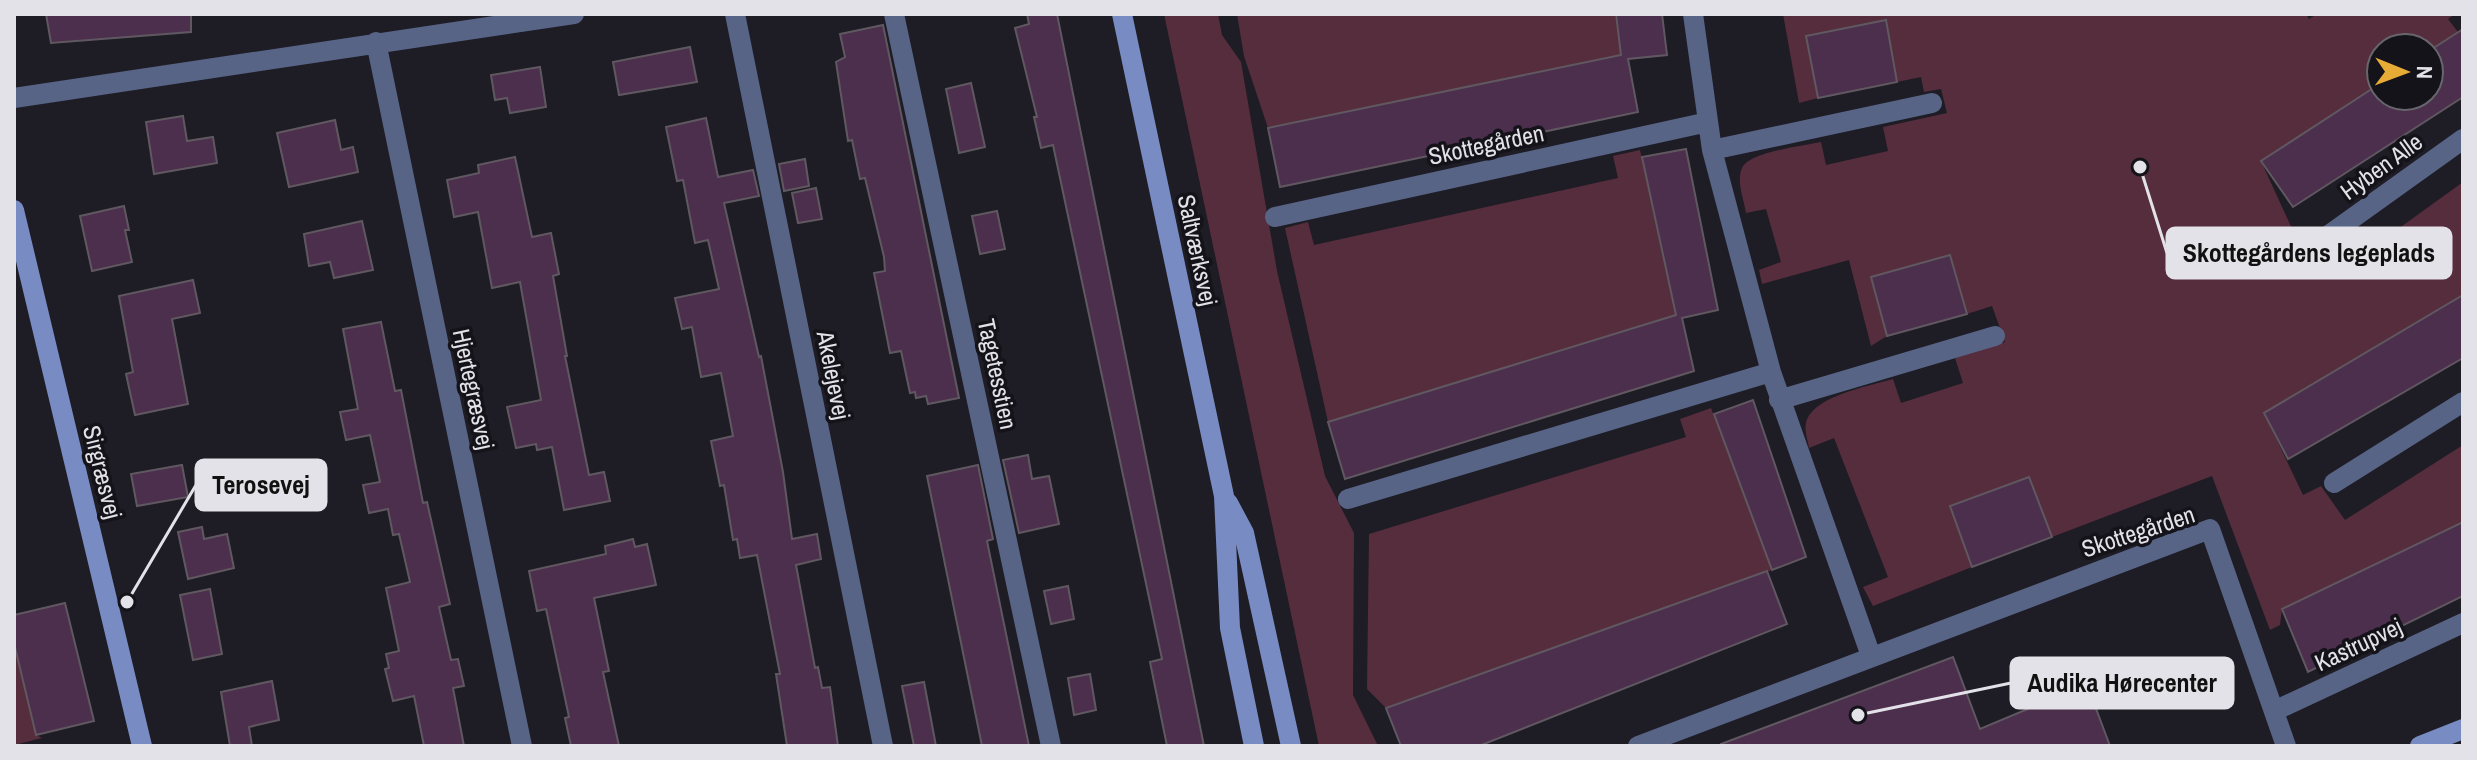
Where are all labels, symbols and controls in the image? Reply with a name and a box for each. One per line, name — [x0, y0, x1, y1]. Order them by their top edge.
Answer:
north arrow — [2365, 32, 2445, 112]
text: N — [2410, 66, 2440, 79]
street label: Skottegården — [1425, 116, 1547, 172]
street label: Hyben Alle — [2334, 125, 2428, 207]
street label: Saltværksvej — [1171, 192, 1225, 308]
callout: Skottegårdens legeplads — [2167, 228, 2451, 278]
text: Skottegårdens legeplads — [2183, 235, 2435, 270]
street label: Tagetesstien — [971, 316, 1025, 432]
street label: Hjertegræsvej — [446, 326, 502, 452]
street label: Akelejevej — [810, 327, 858, 422]
street label: Sirgræsvej — [76, 422, 130, 522]
callout: Terosevej — [196, 460, 326, 510]
text: Terosevej — [212, 467, 310, 502]
street label: Skottegården — [2077, 498, 2199, 564]
street label: Kastrupvej — [2309, 610, 2407, 678]
callout: Audika Hørecenter — [2011, 658, 2233, 708]
text: Audika Hørecenter — [2027, 665, 2217, 700]

